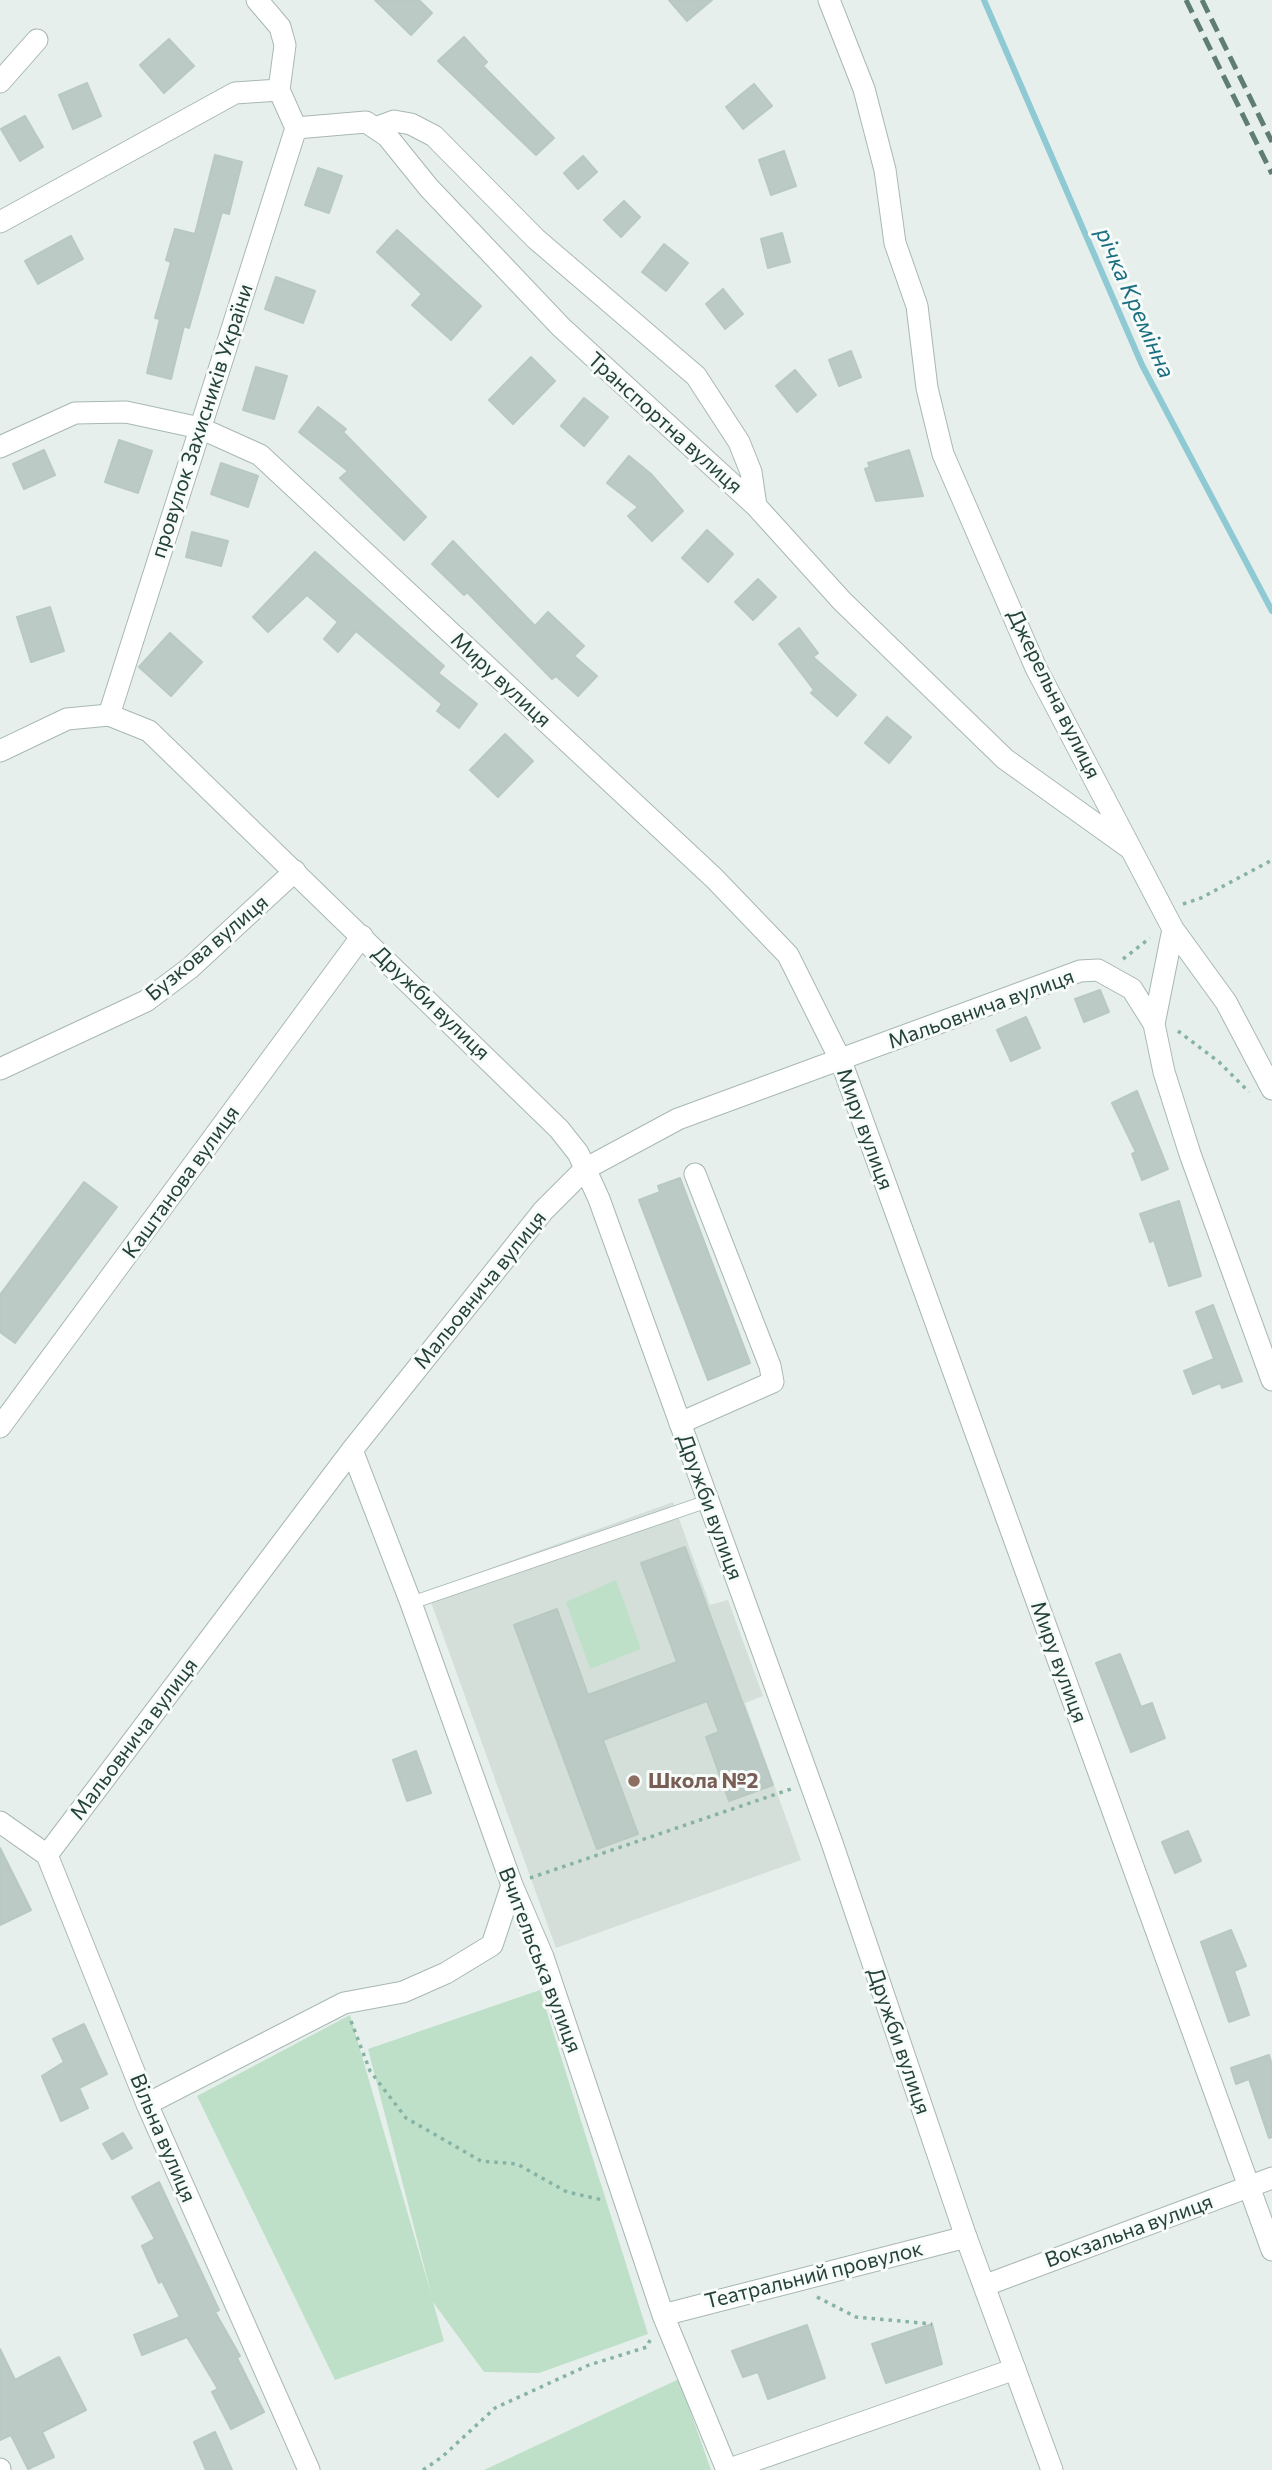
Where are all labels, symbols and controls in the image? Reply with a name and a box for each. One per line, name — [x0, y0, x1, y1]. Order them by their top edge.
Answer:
water label: річка Кремінна — [1090, 224, 1180, 382]
street label: провулок Захисників України — [146, 281, 258, 561]
street label: Транспортна вулиця — [583, 347, 747, 499]
street label: Джерельна вулиця — [1002, 605, 1106, 783]
street label: Миру вулиця — [446, 627, 556, 733]
street label: Бузкова вулиця — [141, 890, 273, 1006]
street label: Дружби вулиця — [367, 941, 495, 1065]
street label: Мальовнича вулиця — [885, 964, 1077, 1054]
street label: Миру вулиця — [831, 1065, 899, 1193]
street label: Каштанова вулиця — [117, 1101, 245, 1263]
street label: Мальовнича вулиця — [408, 1206, 552, 1374]
street label: Дружби вулиця — [672, 1431, 748, 1583]
street label: Миру вулиця — [1025, 1598, 1093, 1726]
street label: Мальовнича вулиця — [65, 1653, 203, 1825]
place label: Школа №2 — [648, 1768, 758, 1794]
marker: Школа №2 — [626, 1773, 642, 1789]
street label: Вчительська вулиця — [493, 1864, 587, 2056]
street label: Дружби вулиця — [862, 1964, 936, 2118]
street label: Вільна вулиця — [125, 2070, 201, 2206]
street label: Вокзальна вулиця — [1042, 2189, 1216, 2273]
street label: Театральний провулок — [702, 2236, 926, 2314]

